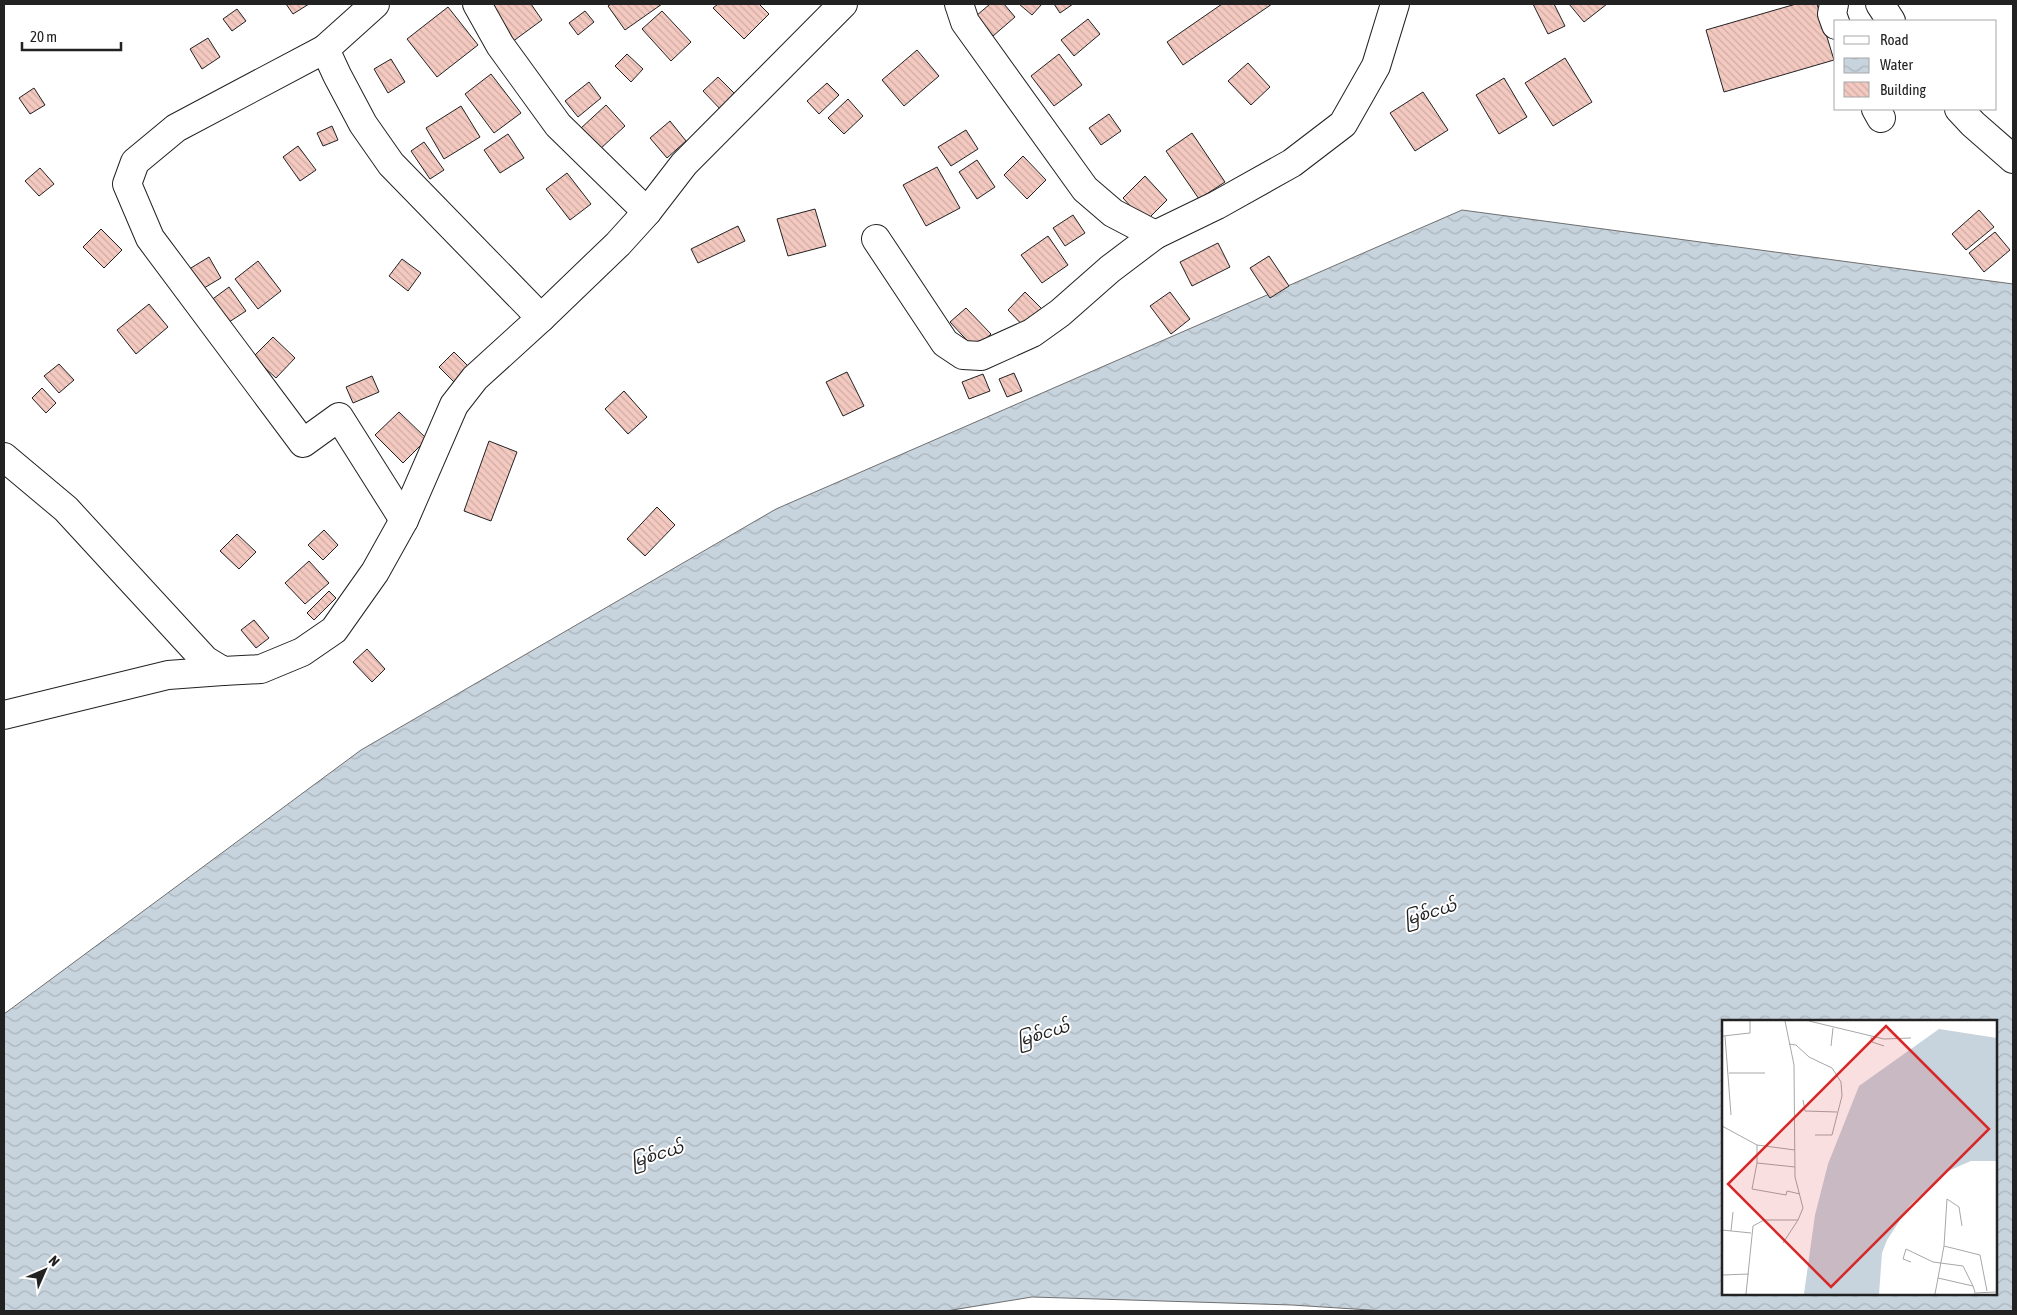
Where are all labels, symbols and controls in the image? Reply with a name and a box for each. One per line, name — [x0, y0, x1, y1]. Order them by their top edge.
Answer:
scale bar — [22, 20, 121, 52]
legend — [1834, 20, 1997, 110]
text: 20 m — [30, 28, 57, 45]
text: Road — [1880, 31, 1909, 48]
text: Water — [1880, 56, 1913, 73]
text: Building — [1880, 81, 1926, 98]
water label: မြစ်ငယ် — [1401, 893, 1462, 933]
water label: မြစ်ငယ် — [1014, 1014, 1075, 1054]
inset map — [1722, 1020, 1997, 1295]
water label: မြစ်ငယ် — [628, 1135, 689, 1175]
north arrow — [20, 1245, 70, 1295]
text: N — [46, 1252, 63, 1269]

